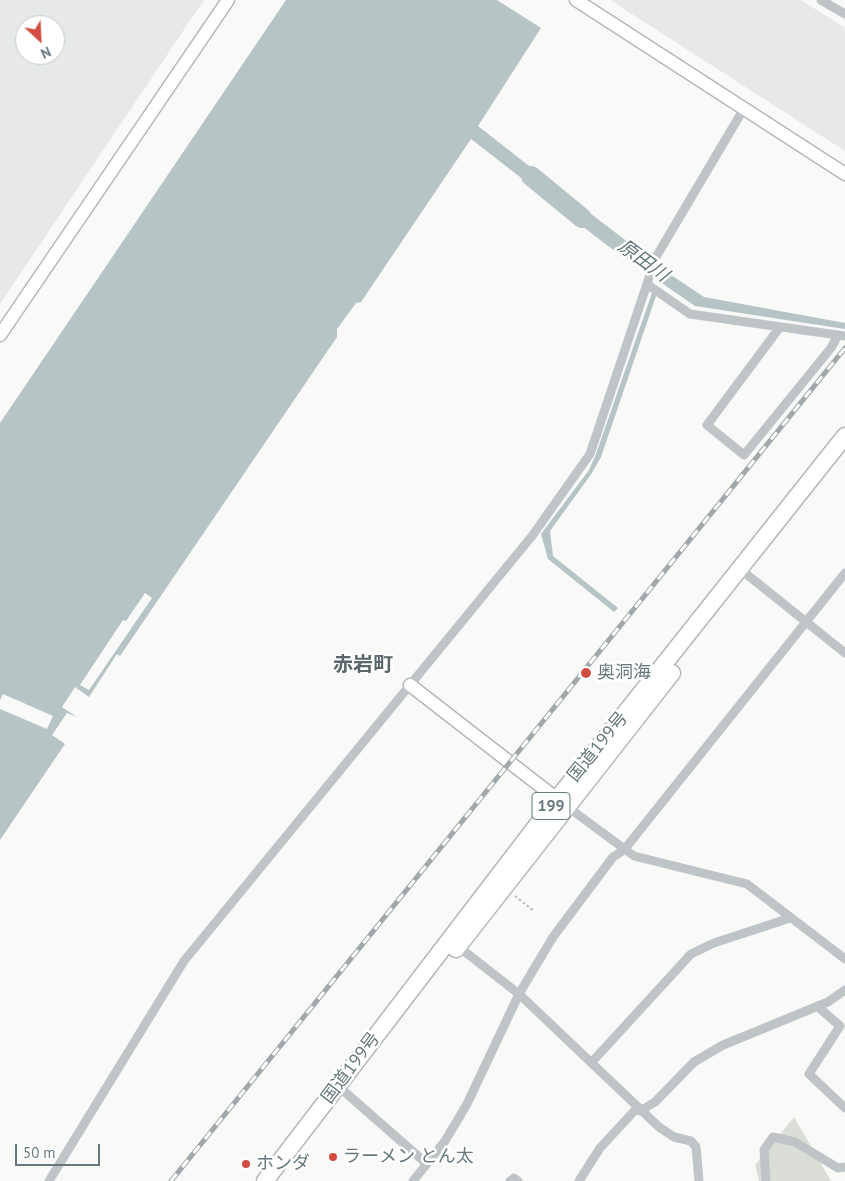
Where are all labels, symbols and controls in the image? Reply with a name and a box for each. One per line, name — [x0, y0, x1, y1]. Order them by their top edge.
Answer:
north arrow — [15, 15, 65, 65]
text: N — [38, 43, 54, 63]
water label: 原田川 — [613, 235, 673, 287]
district label: 赤岩町 — [333, 653, 393, 677]
place label: 奥洞海 — [597, 662, 651, 684]
marker: 奥洞海 — [579, 666, 593, 680]
street label: 国道199号 — [563, 708, 633, 786]
road number: 199 — [532, 792, 570, 819]
street label: 国道199号 — [317, 1028, 385, 1108]
scale bar — [18, 1134, 102, 1166]
text: 50 m — [23, 1143, 56, 1162]
place label: ラーメン とん太 — [343, 1146, 474, 1168]
marker: ラーメン とん太 — [327, 1151, 339, 1163]
place label: ホンダ — [256, 1153, 310, 1175]
marker: ホンダ — [240, 1158, 252, 1170]

